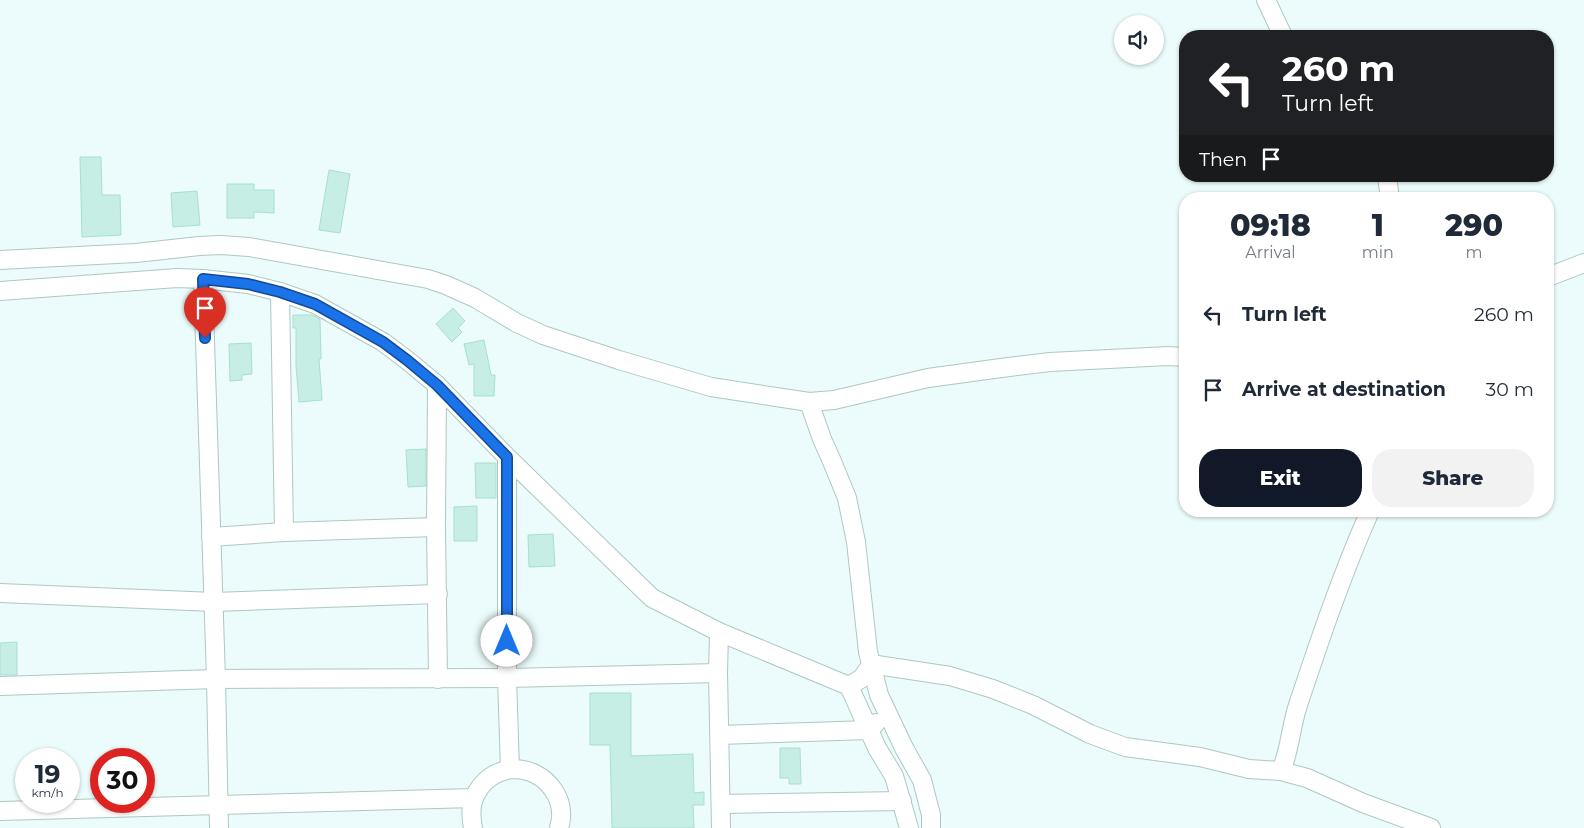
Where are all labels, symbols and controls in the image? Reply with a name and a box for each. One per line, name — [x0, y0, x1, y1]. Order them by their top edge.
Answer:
map controls — [1114, 15, 1164, 65]
button: sound — [1114, 15, 1164, 65]
text: 260 m — [1282, 47, 1395, 90]
icon: left — [1199, 50, 1264, 115]
text: Turn left — [1282, 90, 1374, 117]
icon: arrive — [1257, 145, 1285, 173]
text: Then — [1199, 148, 1247, 171]
text: 09:18 — [1230, 207, 1311, 244]
text: 1 — [1372, 207, 1384, 244]
text: 290 — [1445, 207, 1503, 244]
text: Arrival — [1245, 243, 1296, 262]
text: min — [1362, 243, 1394, 262]
text: m — [1465, 243, 1482, 262]
pin — [184, 287, 226, 338]
icon: arrive — [191, 294, 219, 322]
icon: left — [1199, 301, 1227, 329]
text: Turn left — [1242, 303, 1327, 326]
text: 260 m — [1474, 303, 1534, 326]
icon: arrive — [1199, 376, 1227, 404]
text: Arrive at destination — [1242, 378, 1446, 401]
text: 30 m — [1486, 378, 1534, 401]
button: Exit — [1199, 449, 1362, 507]
button: Share — [1372, 449, 1534, 507]
position arrow — [480, 614, 532, 666]
speed limit sign: 30 — [90, 748, 155, 813]
text: 19 — [35, 759, 60, 789]
text: km/h — [31, 785, 64, 800]

